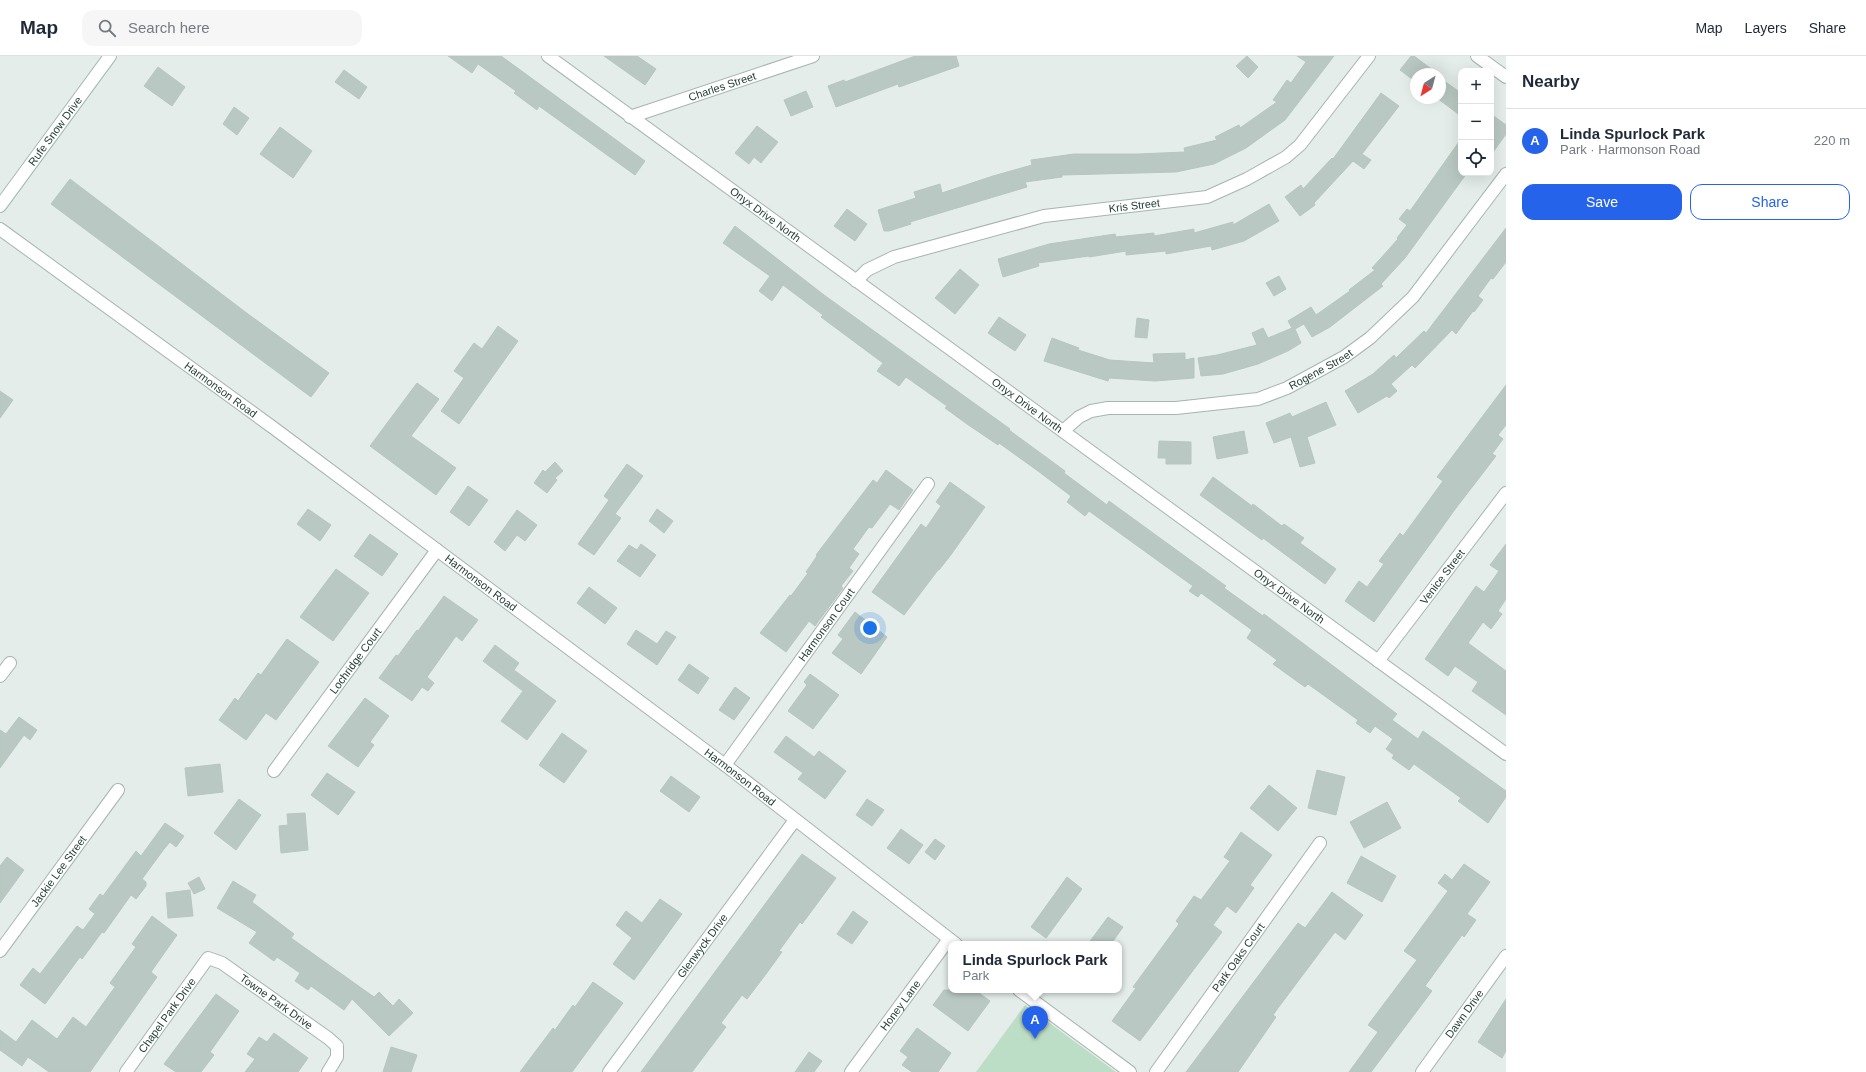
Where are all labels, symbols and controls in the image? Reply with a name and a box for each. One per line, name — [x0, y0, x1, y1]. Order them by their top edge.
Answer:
search box — [82, 10, 362, 46]
text: Map — [20, 17, 58, 38]
icon: search — [96, 17, 118, 39]
text: Search here — [128, 19, 210, 36]
text: Map — [1695, 20, 1723, 36]
text: Layers — [1745, 20, 1787, 36]
text: Share — [1809, 20, 1846, 36]
north arrow — [1410, 68, 1446, 104]
map controls — [1458, 68, 1494, 176]
button: + — [1458, 68, 1494, 104]
street label: Charles Street — [687, 70, 757, 103]
text: Nearby — [1522, 72, 1580, 91]
street label: Rufe Snow Drive — [26, 94, 84, 168]
button: − — [1458, 104, 1494, 140]
text: Linda Spurlock Park — [1560, 125, 1705, 142]
text: A — [1530, 133, 1540, 148]
text: 220 m — [1814, 133, 1850, 148]
button: locate — [1458, 140, 1494, 176]
text: Park · Harmonson Road — [1560, 142, 1700, 157]
button: Save — [1522, 184, 1682, 220]
button: Share — [1690, 184, 1850, 220]
street label: Onyx Drive North — [728, 185, 803, 244]
street label: Kris Street — [1108, 197, 1161, 214]
street label: Rogene Street — [1287, 347, 1355, 392]
street label: Harmonson Road — [182, 359, 259, 420]
street label: Onyx Drive North — [990, 375, 1065, 435]
street label: Venice Street — [1418, 547, 1467, 606]
street label: Harmonson Road — [443, 552, 519, 613]
street label: Onyx Drive North — [1251, 566, 1327, 626]
street label: Harmonson Court — [796, 586, 857, 664]
your location — [860, 618, 880, 638]
street label: Lochridge Court — [327, 626, 383, 696]
street label: Harmonson Road — [702, 746, 778, 808]
street label: Jackie Lee Street — [29, 833, 89, 909]
street label: Glenwyck Drive — [675, 911, 730, 980]
street label: Park Oaks Court — [1210, 921, 1267, 994]
popup — [948, 941, 1122, 993]
text: Linda Spurlock Park — [962, 951, 1108, 968]
text: Park — [962, 968, 989, 983]
street label: Towne Park Drive — [238, 972, 315, 1031]
street label: Chapel Park Drive — [136, 975, 198, 1055]
street label: Honey Lane — [878, 978, 923, 1033]
street label: Dawn Drive — [1443, 987, 1486, 1040]
pin: A — [1022, 1006, 1048, 1039]

